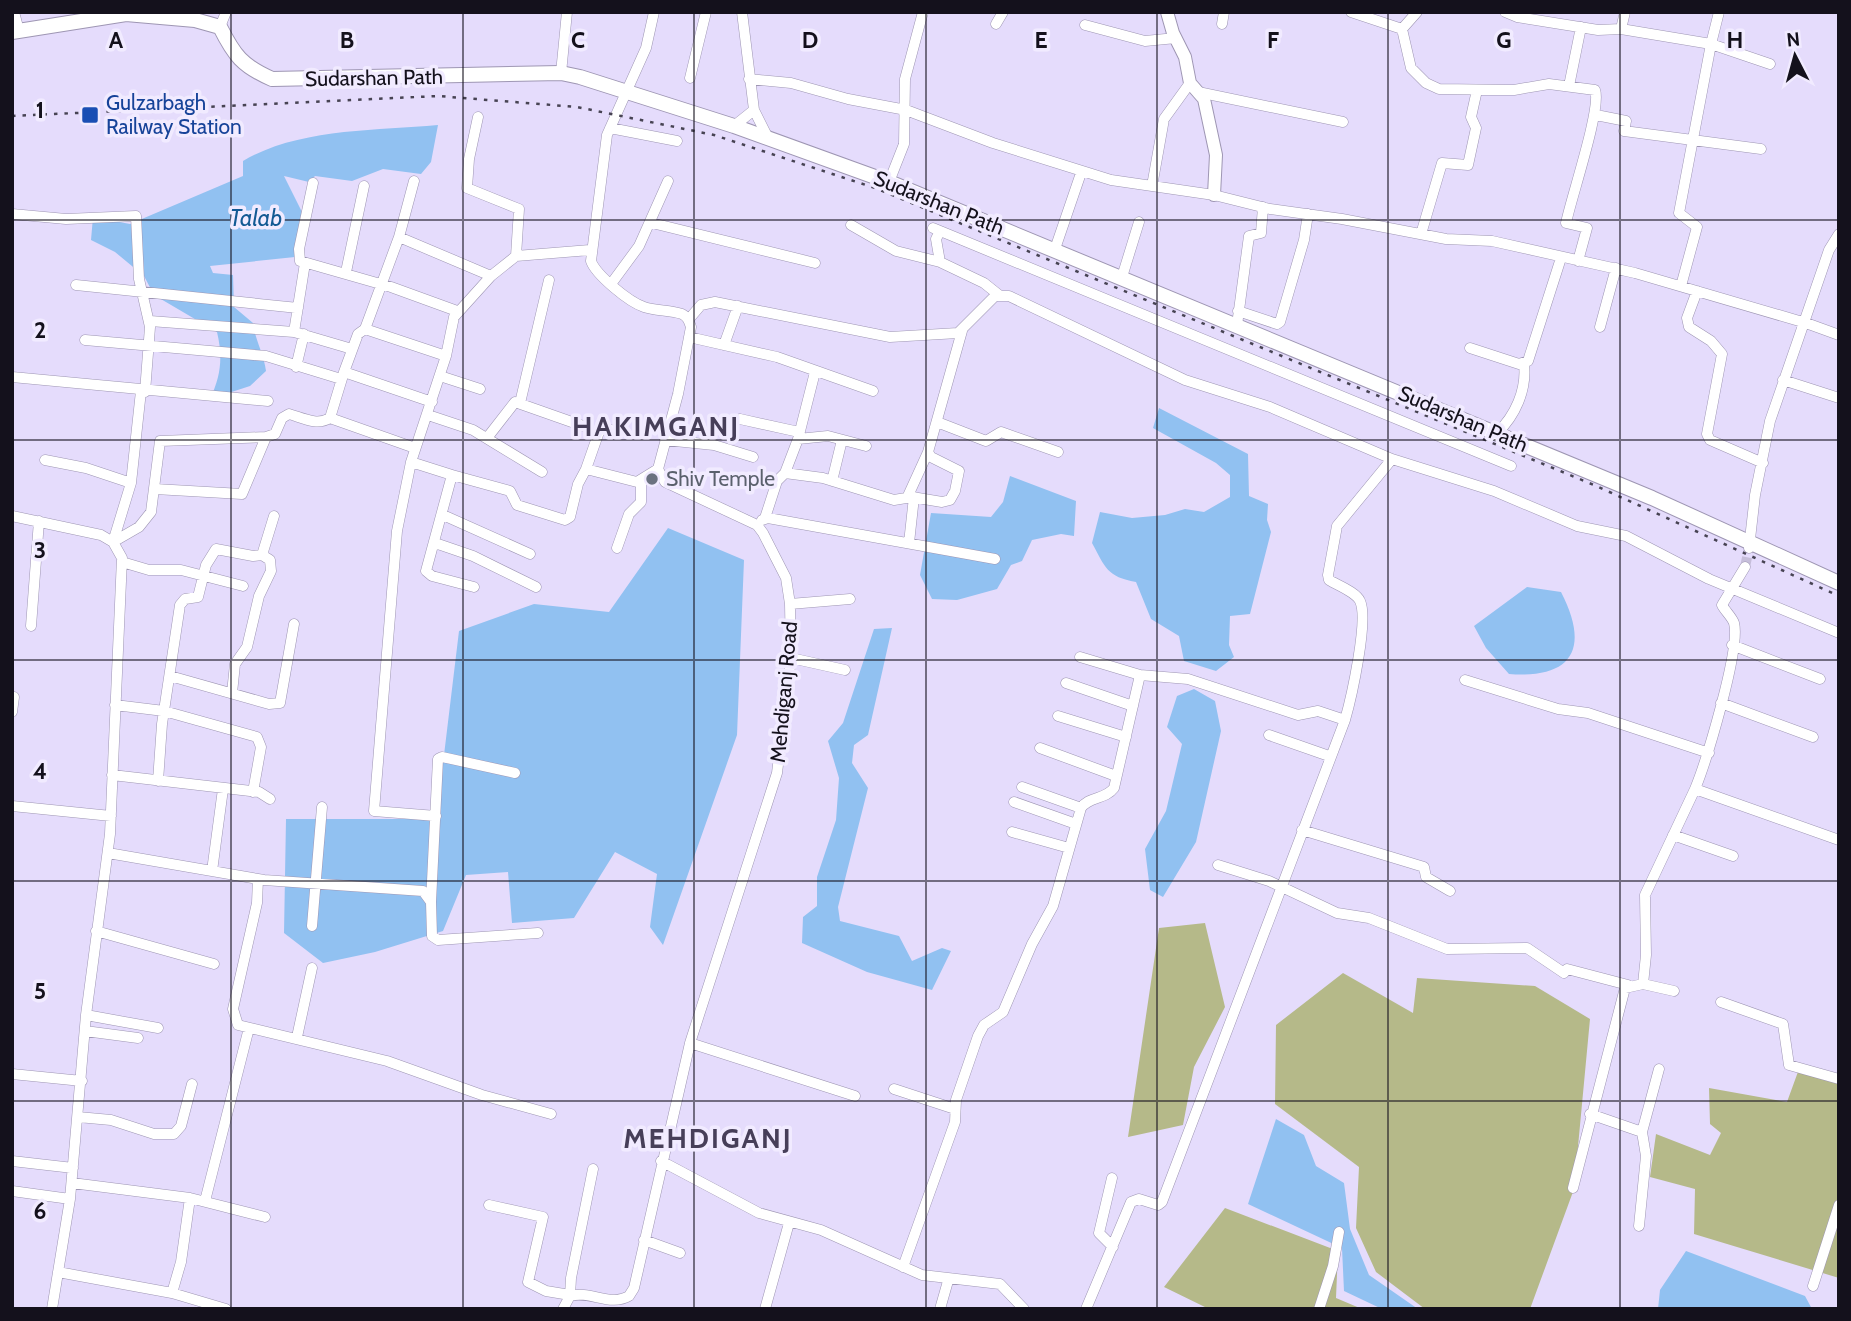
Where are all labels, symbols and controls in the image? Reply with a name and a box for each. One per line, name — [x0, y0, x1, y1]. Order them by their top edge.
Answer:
north arrow — [1760, 21, 1830, 91]
text: A — [109, 26, 124, 54]
text: B — [340, 26, 354, 54]
text: C — [571, 26, 585, 54]
text: D — [802, 26, 818, 54]
text: E — [1034, 26, 1048, 54]
text: F — [1267, 26, 1279, 54]
text: G — [1496, 26, 1512, 54]
text: H — [1727, 26, 1743, 54]
text: N — [1785, 27, 1801, 52]
street label: Sudarshan Path — [305, 64, 443, 91]
place label: Gulzarbagh Railway Station — [106, 90, 242, 139]
text: 1 — [36, 96, 44, 124]
marker: Gulzarbagh Railway Station — [80, 105, 100, 125]
street label: Sudarshan Path — [870, 165, 1008, 240]
water label: Talab — [230, 204, 282, 232]
text: 2 — [34, 316, 46, 344]
street label: Sudarshan Path — [1395, 380, 1532, 457]
district label: HAKIMGANJ — [572, 409, 740, 443]
place label: Shiv Temple — [666, 466, 775, 491]
marker: Shiv Temple — [644, 471, 660, 487]
text: 3 — [34, 536, 46, 564]
street label: Mehdiganj Road — [765, 620, 803, 764]
text: 4 — [33, 757, 47, 785]
text: 5 — [34, 977, 46, 1005]
district label: MEHDIGANJ — [623, 1121, 793, 1155]
text: 6 — [34, 1197, 46, 1225]

